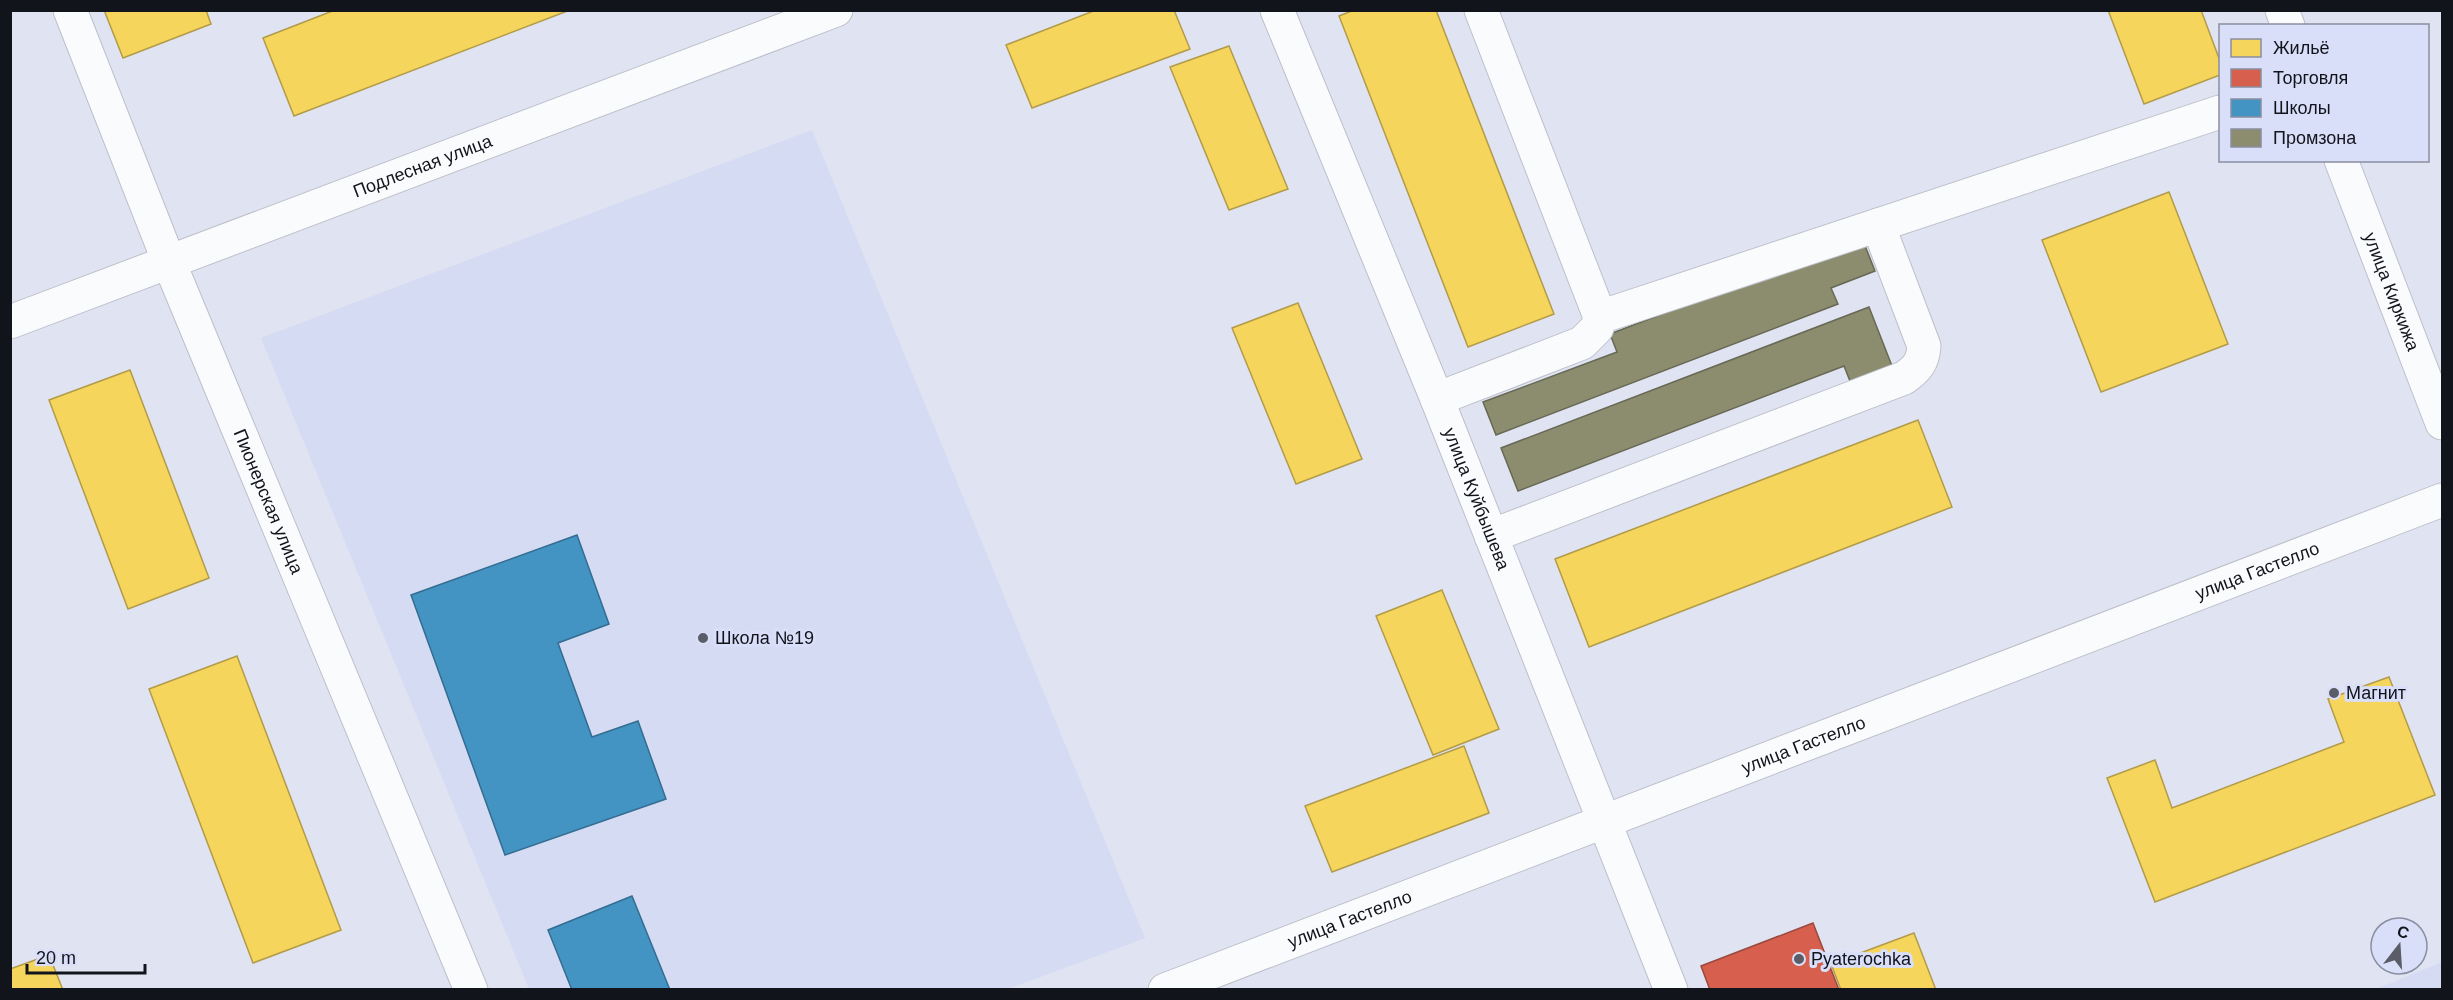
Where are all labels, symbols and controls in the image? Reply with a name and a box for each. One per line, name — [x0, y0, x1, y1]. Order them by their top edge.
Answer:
legend — [2219, 24, 2429, 162]
text: Жильё — [2273, 38, 2330, 58]
text: Торговля — [2273, 68, 2348, 88]
text: Школы — [2273, 98, 2331, 118]
text: Промзона — [2273, 128, 2357, 148]
street label: Подлесная улица — [350, 131, 496, 201]
street label: улица Киркижа — [2360, 230, 2424, 355]
street label: улица Куйбышева — [1439, 425, 1514, 574]
street label: Пионерская улица — [229, 426, 308, 578]
street label: улица Гастелло — [2193, 538, 2322, 604]
place label: Школа №19 — [715, 628, 814, 648]
marker: Школа №19 — [696, 631, 710, 645]
place label: Магнит — [2346, 683, 2406, 703]
marker: Магнит — [2327, 686, 2341, 700]
street label: улица Гастелло — [1739, 712, 1868, 778]
street label: улица Гастелло — [1285, 886, 1415, 952]
north arrow — [2369, 916, 2429, 976]
text: С — [2395, 922, 2412, 942]
scale bar — [27, 937, 146, 975]
text: 20 m — [36, 948, 76, 968]
place label: Pyaterochka — [1811, 949, 1912, 969]
marker: Pyaterochka — [1792, 952, 1806, 966]

